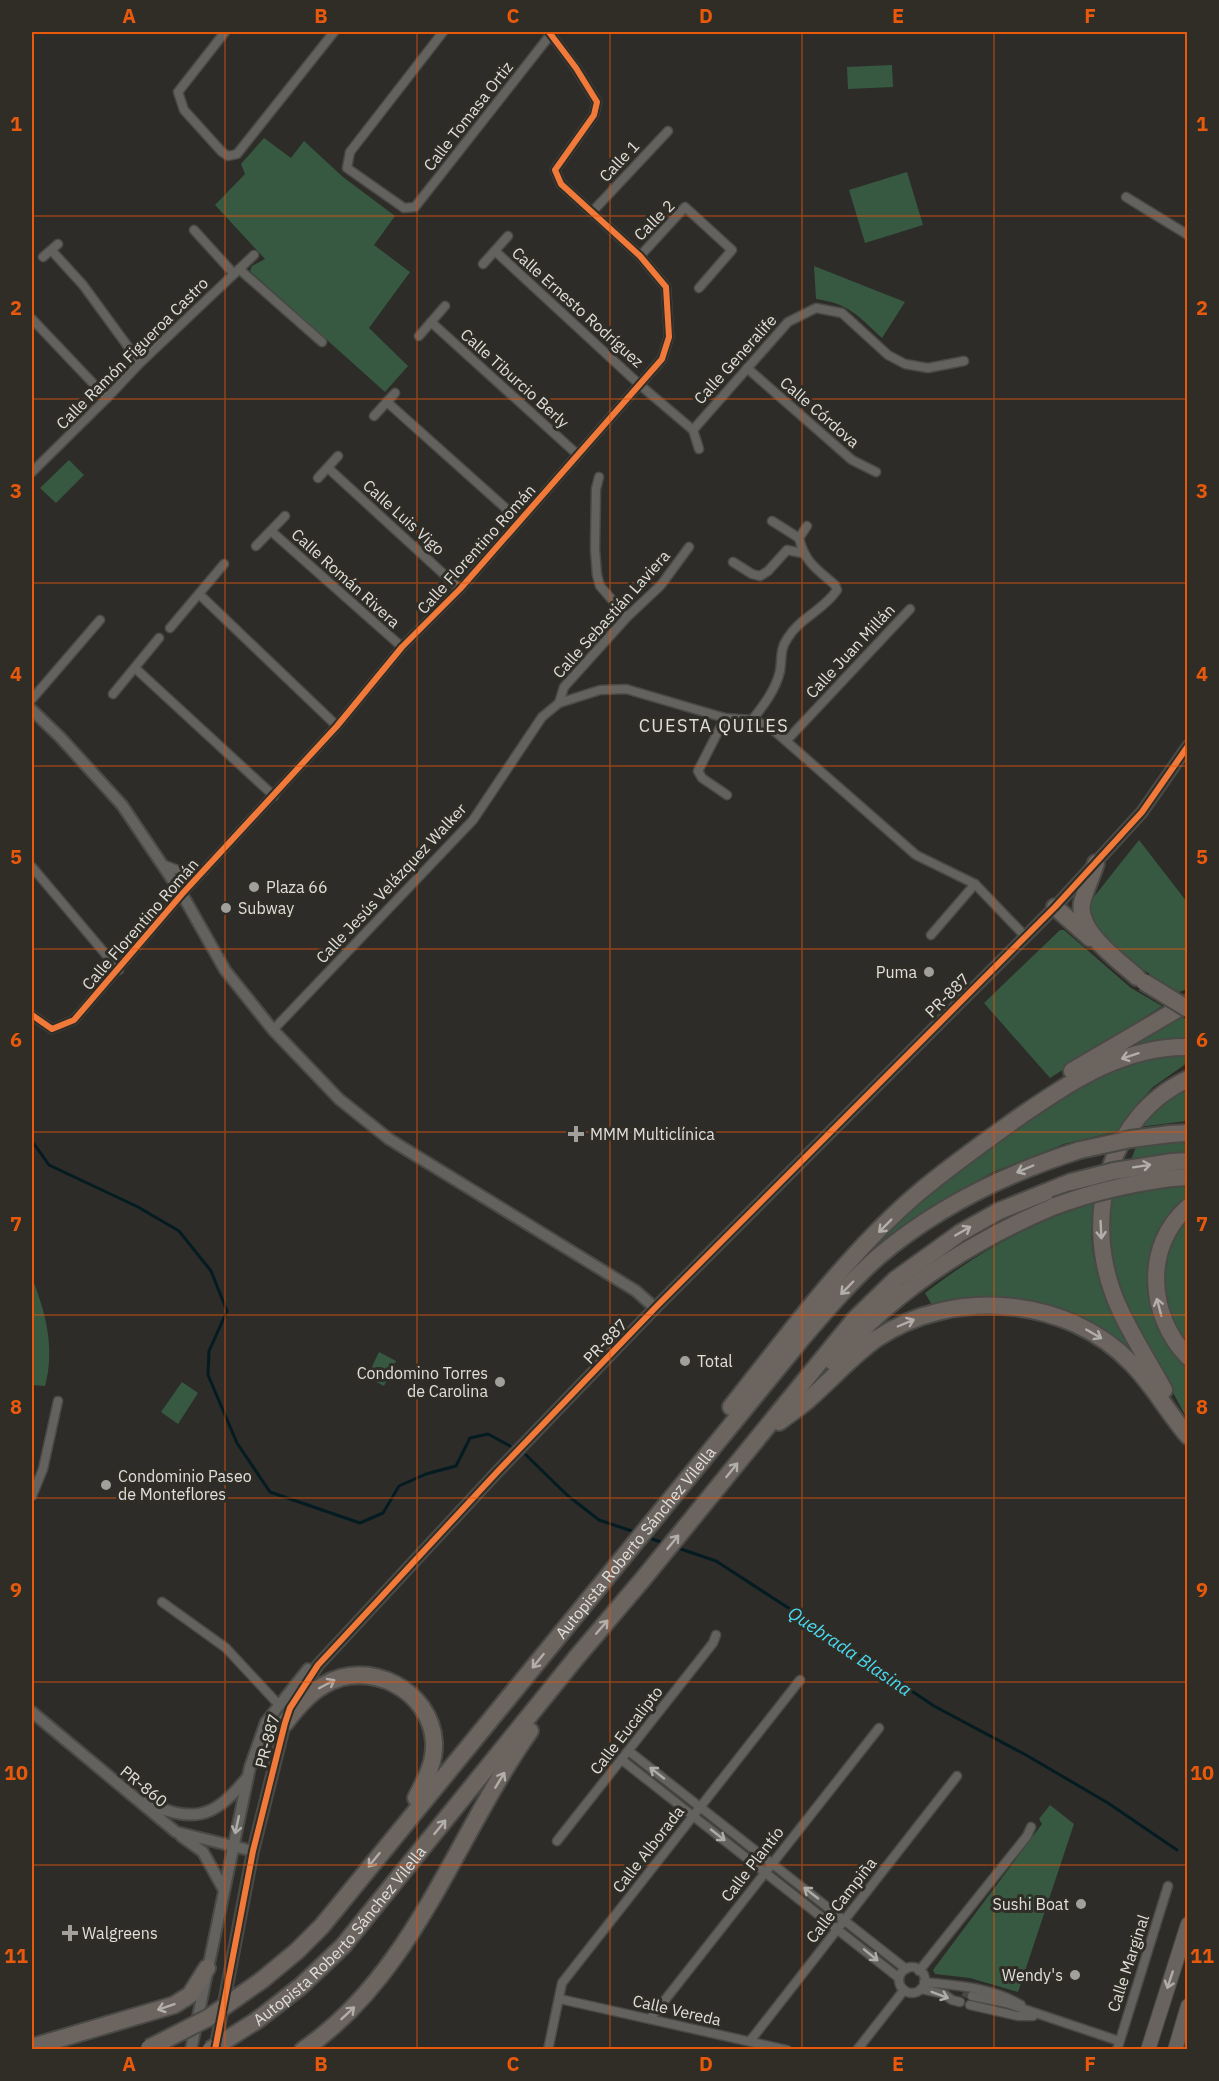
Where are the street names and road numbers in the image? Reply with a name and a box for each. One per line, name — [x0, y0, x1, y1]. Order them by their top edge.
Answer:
street label: Calle Tomasa Ortiz — [419, 57, 517, 175]
street label: Calle 1 — [595, 136, 643, 186]
street label: Calle 2 — [630, 196, 678, 244]
street label: Calle Ernesto Rodríguez — [508, 243, 648, 371]
street label: Calle Ramón Figueroa Castro — [52, 273, 212, 433]
street label: Calle Generalife — [689, 310, 781, 408]
street label: Calle Tiburcio Berly — [457, 324, 573, 432]
street label: Calle Córdova — [776, 372, 864, 452]
street label: Calle Luis Vigo — [359, 475, 449, 559]
street label: Calle Florentino Román — [412, 480, 540, 618]
street label: Calle Román Rivera — [288, 524, 405, 632]
street label: Calle Sebastián Laviera — [548, 545, 674, 682]
street label: Calle Juan Millán — [801, 600, 899, 702]
street label: Calle Jesús Velázquez Walker — [312, 799, 470, 967]
street label: Calle Florentino Román — [77, 854, 203, 994]
street label: PR-887 — [921, 969, 973, 1021]
street label: PR-887 — [579, 1314, 631, 1368]
street label: Autopista Roberto Sánchez Vilella — [551, 1442, 720, 1643]
street label: Calle Eucalipto — [585, 1682, 667, 1778]
street label: PR-887 — [250, 1712, 284, 1770]
street label: PR-860 — [116, 1761, 172, 1811]
street label: Calle Alborada — [608, 1801, 688, 1896]
street label: Calle Plantío — [716, 1822, 788, 1906]
street label: Autopista Roberto Sánchez Vilella — [249, 1841, 430, 2030]
street label: Calle Campiña — [801, 1853, 881, 1947]
street label: Calle Marginal — [1103, 1912, 1153, 2014]
street label: Calle Vereda — [631, 1990, 724, 2030]

